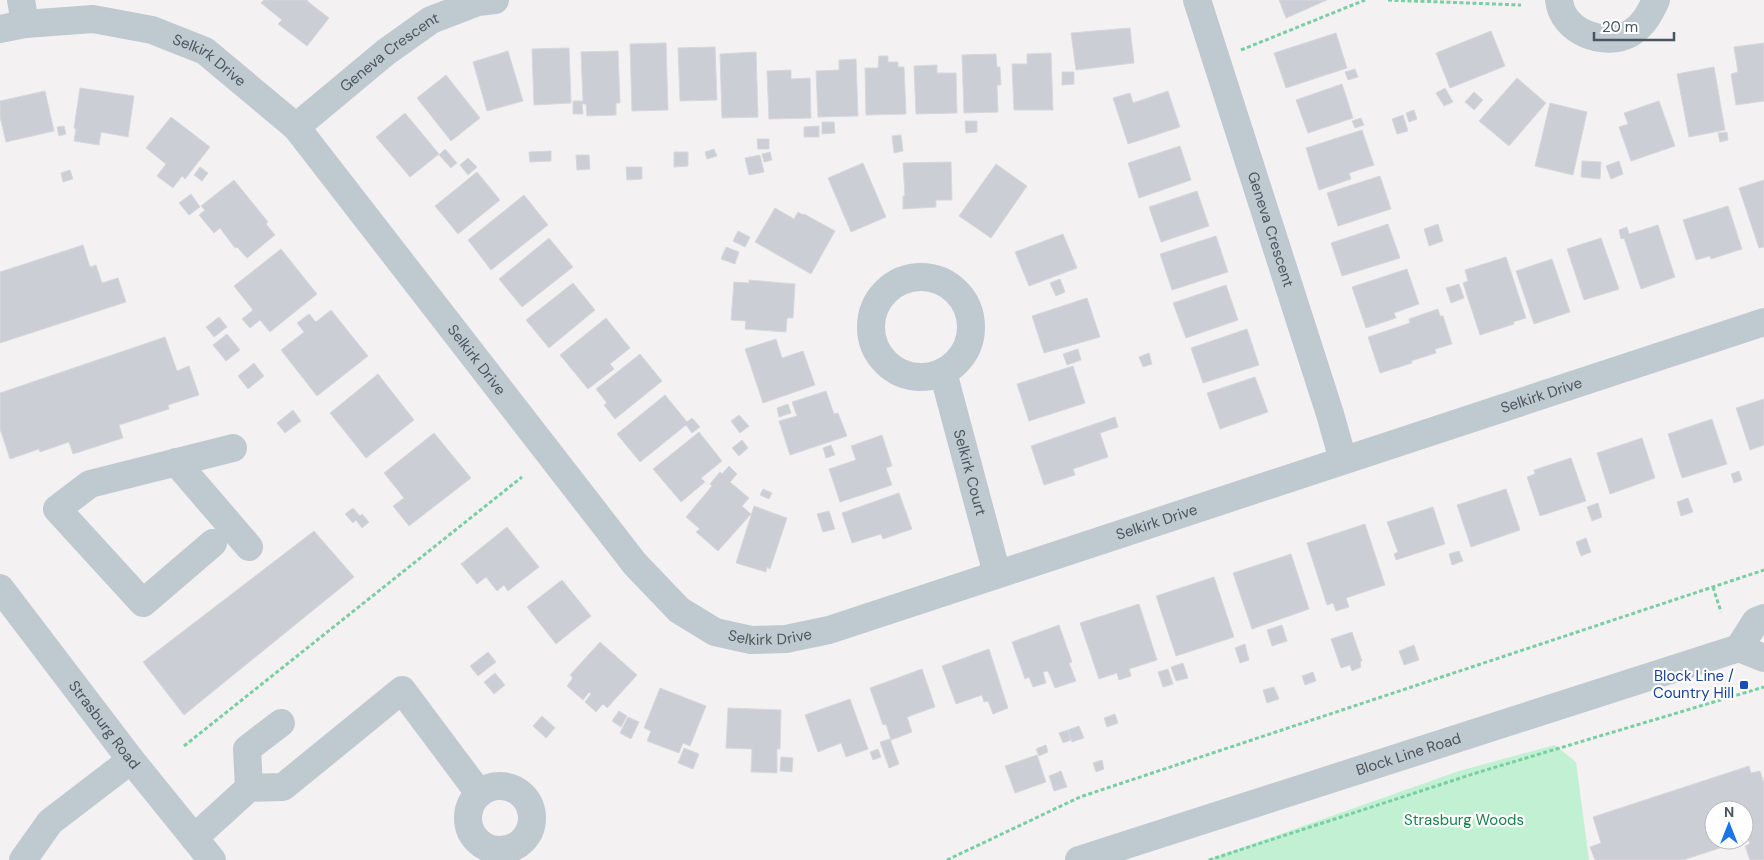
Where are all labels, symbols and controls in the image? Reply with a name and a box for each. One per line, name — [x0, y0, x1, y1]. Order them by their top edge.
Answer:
street label: Geneva Crescent — [336, 8, 442, 96]
scale bar — [1594, 10, 1674, 42]
text: 20 m — [1602, 17, 1638, 37]
street label: Selkirk Drive — [170, 29, 250, 91]
street label: Geneva Crescent — [1243, 169, 1299, 290]
street label: Selkirk Drive — [443, 320, 510, 399]
street label: Selkirk Drive — [1498, 373, 1585, 418]
street label: Selkirk Court — [949, 427, 991, 518]
street label: Selkirk Drive — [1113, 499, 1200, 545]
street label: Selkirk Drive — [726, 624, 814, 650]
place label: Block Line / Country Hill — [1653, 666, 1734, 703]
street label: Strasburg Road — [64, 676, 144, 773]
marker: Block Line / Country Hill — [1738, 679, 1750, 691]
street label: Block Line Road — [1353, 728, 1463, 780]
north arrow — [1704, 800, 1754, 850]
text: N — [1724, 803, 1734, 821]
park label: Strasburg Woods — [1404, 810, 1524, 830]

